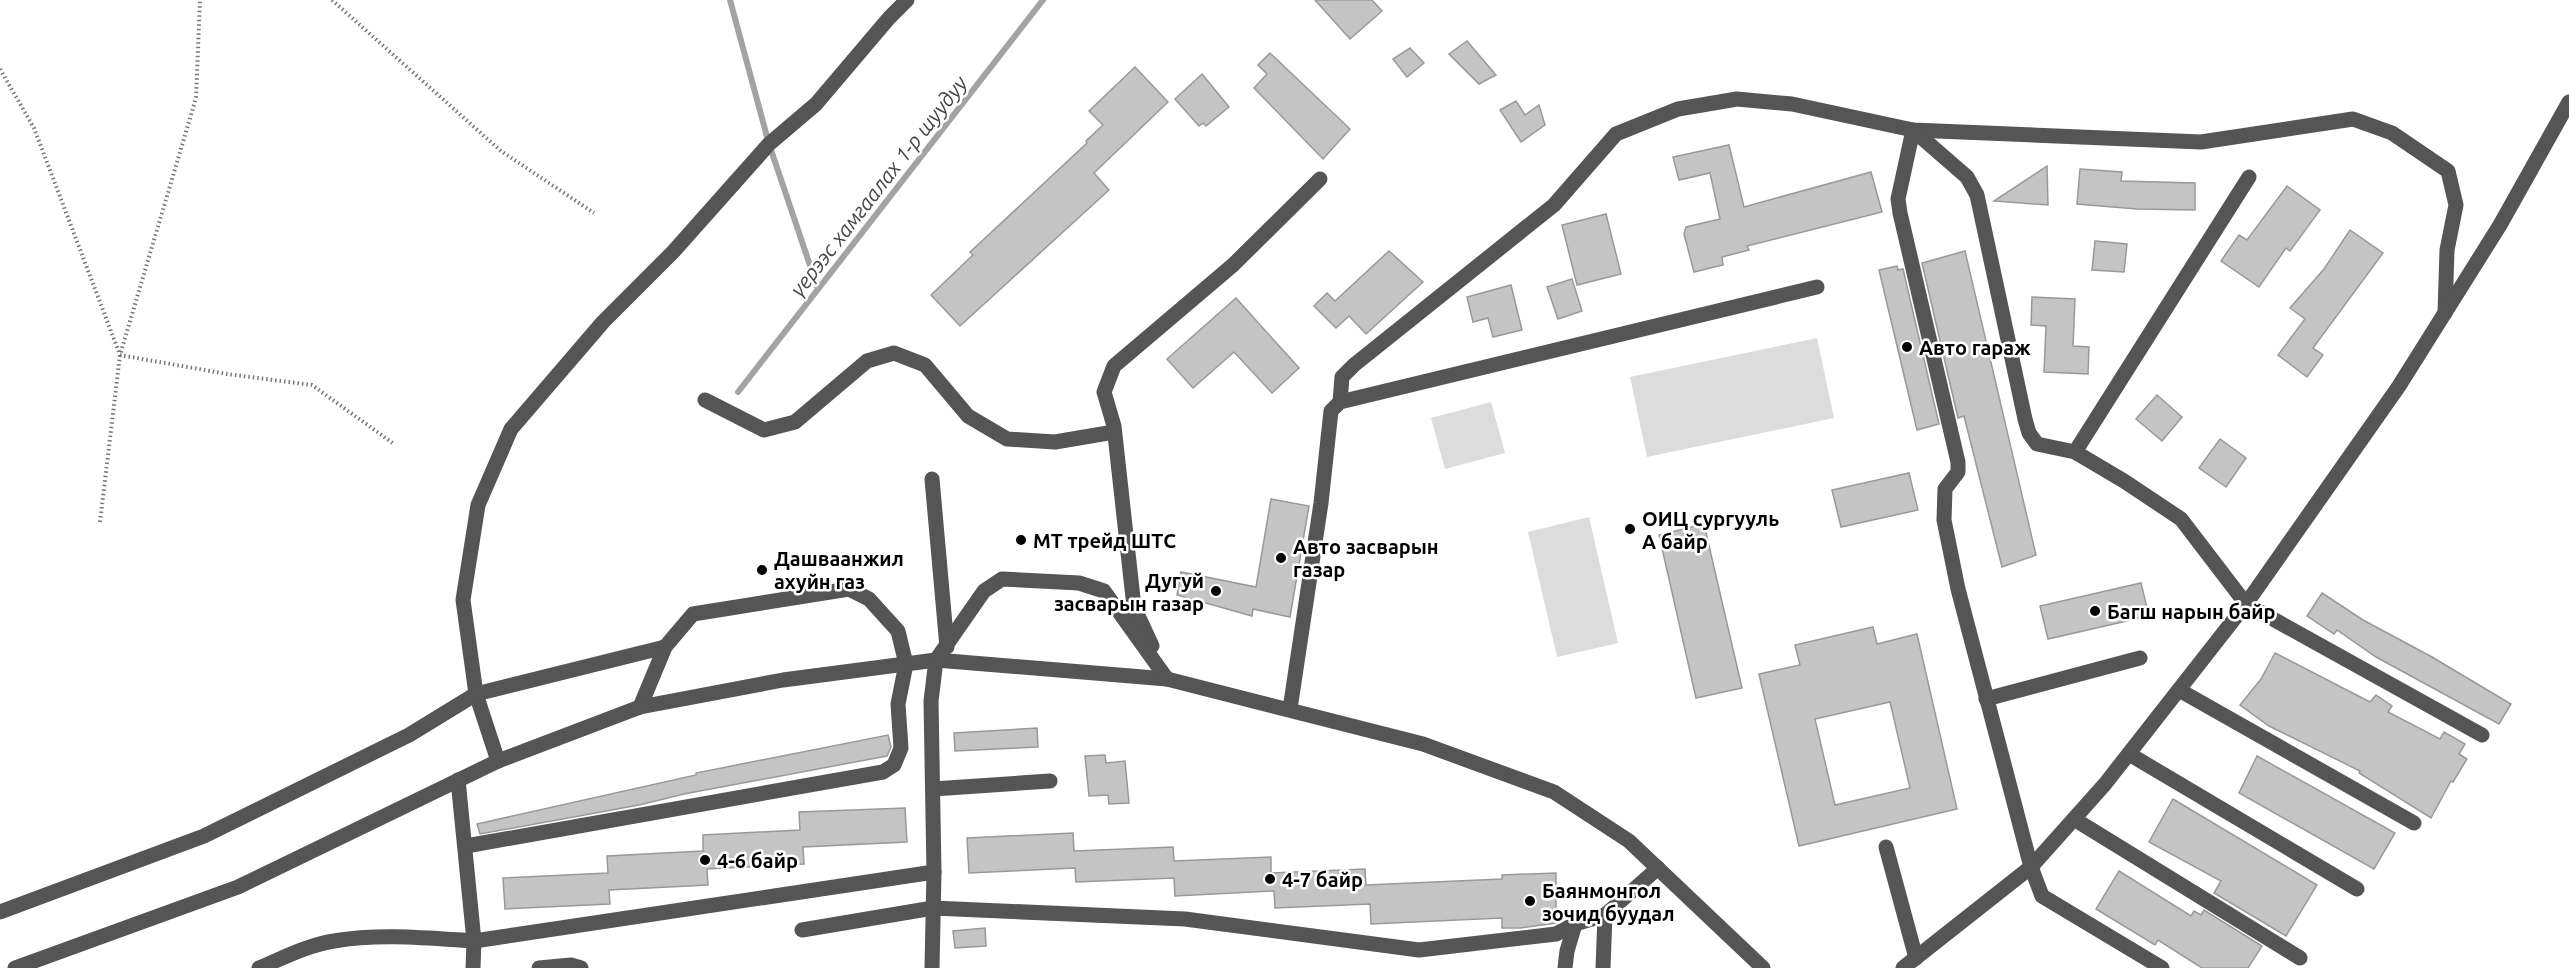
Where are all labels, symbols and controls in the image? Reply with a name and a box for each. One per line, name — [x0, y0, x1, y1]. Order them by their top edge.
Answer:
water label: үерээс хамгаалах 1-р шуудуу — [785, 70, 972, 301]
place label: Авто гараж — [1919, 336, 2031, 359]
marker: Авто гараж — [1900, 340, 1914, 354]
place label: ОИЦ сургууль А байр — [1642, 507, 1779, 553]
marker: ОИЦ сургууль А байр — [1623, 522, 1637, 536]
place label: МТ трейд ШТС — [1033, 529, 1176, 552]
marker: МТ трейд ШТС — [1014, 533, 1028, 547]
place label: Авто засварын газар — [1293, 535, 1439, 581]
place label: Дашваанжил ахуйн газ — [774, 547, 904, 593]
marker: Авто засварын газар — [1274, 551, 1288, 565]
marker: Дашваанжил ахуйн газ — [755, 563, 769, 577]
place label: Дугуй засварын газар — [1054, 569, 1204, 615]
marker: Дугуй засварын газар — [1209, 584, 1223, 598]
place label: Багш нарын байр — [2107, 600, 2276, 623]
marker: Багш нарын байр — [2088, 604, 2102, 618]
place label: 4-6 байр — [717, 849, 798, 872]
marker: 4-6 байр — [698, 853, 712, 867]
place label: 4-7 байр — [1282, 868, 1363, 891]
marker: 4-7 байр — [1263, 872, 1277, 886]
place label: Баянмонгол зочид буудал — [1542, 879, 1675, 925]
marker: Баянмонгол зочид буудал — [1523, 894, 1537, 908]

